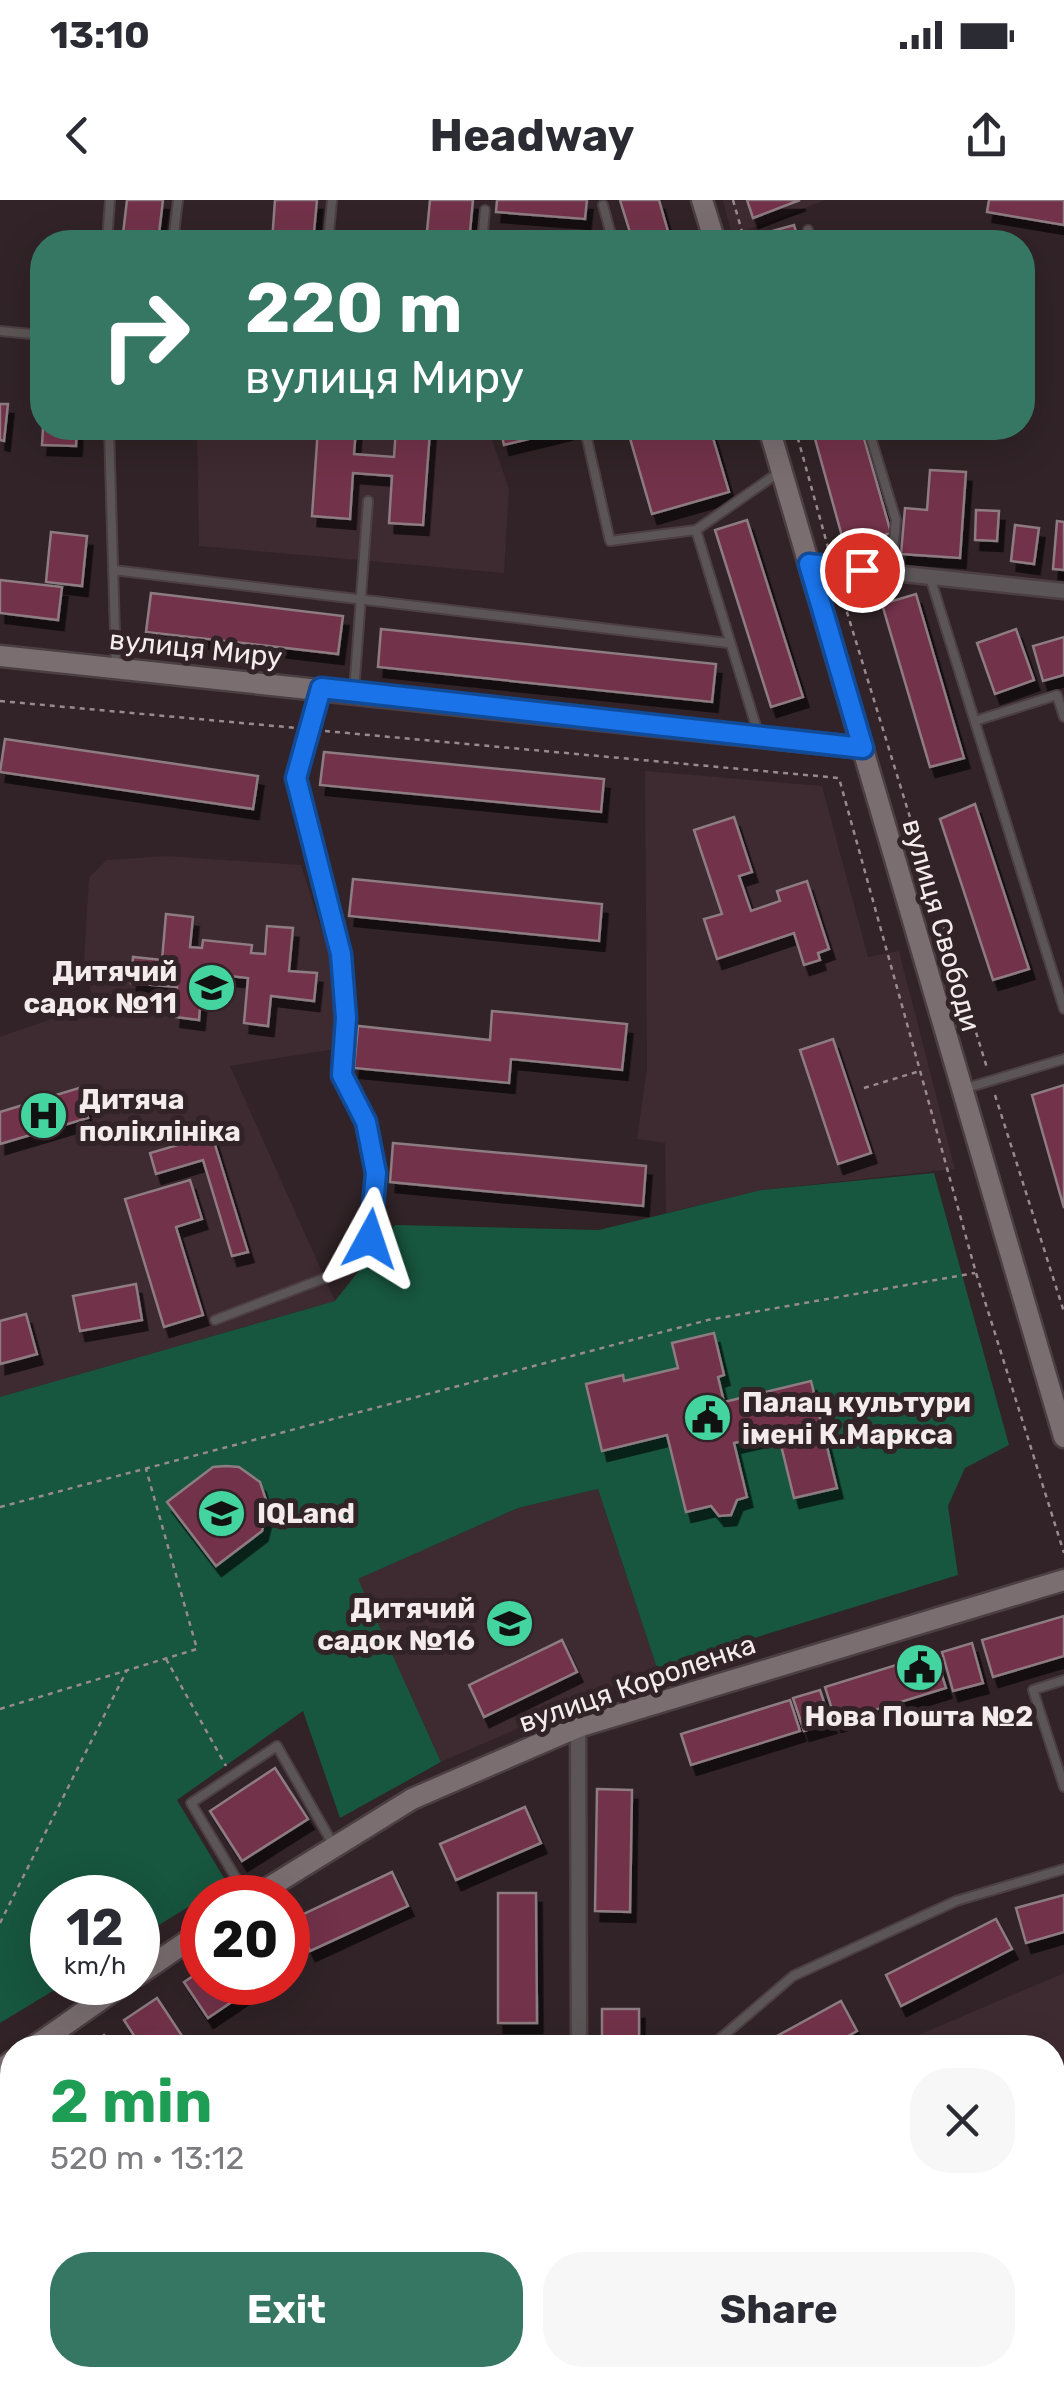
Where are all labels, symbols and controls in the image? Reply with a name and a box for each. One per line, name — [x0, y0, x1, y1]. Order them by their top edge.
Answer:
text: 13:10 — [50, 12, 150, 58]
icon: back — [50, 108, 105, 163]
icon: share — [959, 108, 1014, 163]
text: Headway — [430, 109, 634, 162]
text: 220 m — [245, 267, 463, 350]
icon: right — [80, 270, 210, 400]
text: вулиця Миру — [245, 351, 524, 404]
pin — [820, 528, 905, 613]
icon: arrive — [835, 543, 890, 598]
street label: вулиця Миру — [108, 623, 284, 674]
street label: вулиця Свободи — [895, 815, 988, 1035]
place label: Дитячий садок №11 — [24, 955, 177, 1020]
school or university icon: Дитячий садок №11 — [186, 961, 238, 1013]
place label: Дитяча поліклініка — [79, 1083, 241, 1148]
hospital icon: Дитяча поліклініка — [18, 1089, 70, 1141]
position arrow — [318, 1187, 422, 1291]
place label: Палац культури імені К.Маркса — [742, 1386, 971, 1451]
public building icon: Палац культури імені К.Маркса — [681, 1392, 733, 1444]
school or university icon: IQLand — [196, 1487, 248, 1539]
place label: IQLand — [257, 1497, 355, 1530]
place label: Дитячий садок №16 — [317, 1592, 475, 1657]
school or university icon: Дитячий садок №16 — [484, 1598, 536, 1650]
street label: вулиця Короленка — [515, 1628, 760, 1739]
public building icon: Нова Пошта №2 — [893, 1642, 945, 1694]
place label: Нова Пошта №2 — [805, 1700, 1033, 1733]
speed limit sign: 20 — [180, 1875, 310, 2005]
text: 12 — [66, 1898, 124, 1958]
text: km/h — [64, 1951, 126, 1980]
text: 2 min — [50, 2066, 212, 2137]
button: close — [910, 2068, 1015, 2173]
text: 520 m · 13:12 — [50, 2139, 244, 2177]
button: Exit — [50, 2252, 523, 2367]
button: Share — [543, 2252, 1015, 2367]

